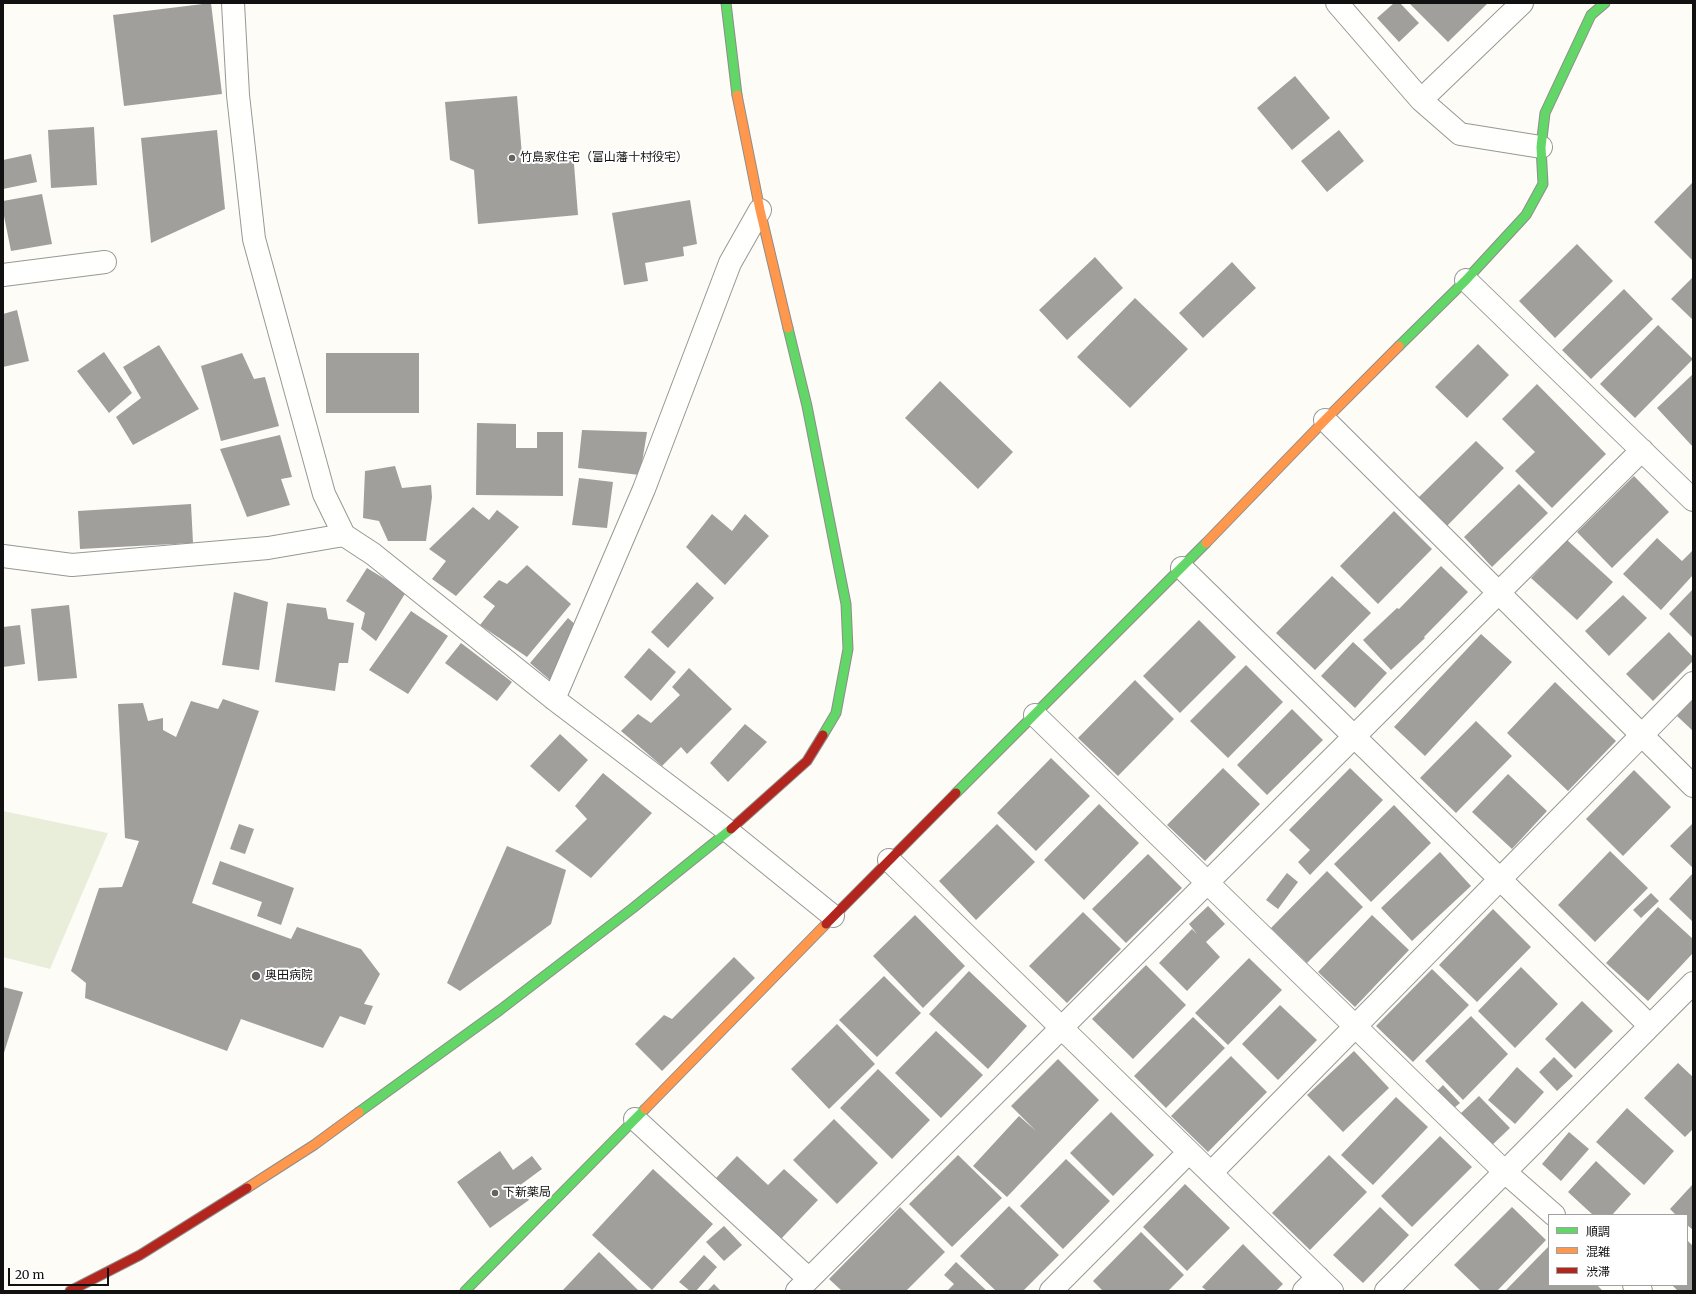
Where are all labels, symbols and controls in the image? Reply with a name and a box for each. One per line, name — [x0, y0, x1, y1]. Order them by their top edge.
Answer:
place label: 竹島家住宅（富山藩十村役宅） — [520, 151, 688, 165]
marker: 竹島家住宅（富山藩十村役宅） — [507, 153, 517, 163]
place label: 奥田病院 — [265, 969, 313, 983]
marker: 奥田病院 — [250, 970, 262, 982]
place label: 下新薬局 — [503, 1186, 551, 1200]
marker: 下新薬局 — [490, 1188, 500, 1198]
legend — [1548, 1214, 1688, 1286]
text: 順調 — [1586, 1224, 1610, 1239]
text: 混雑 — [1586, 1244, 1610, 1259]
scale bar — [10, 1260, 111, 1286]
text: 渋滞 — [1586, 1264, 1610, 1279]
text: 20 m — [15, 1267, 44, 1282]

